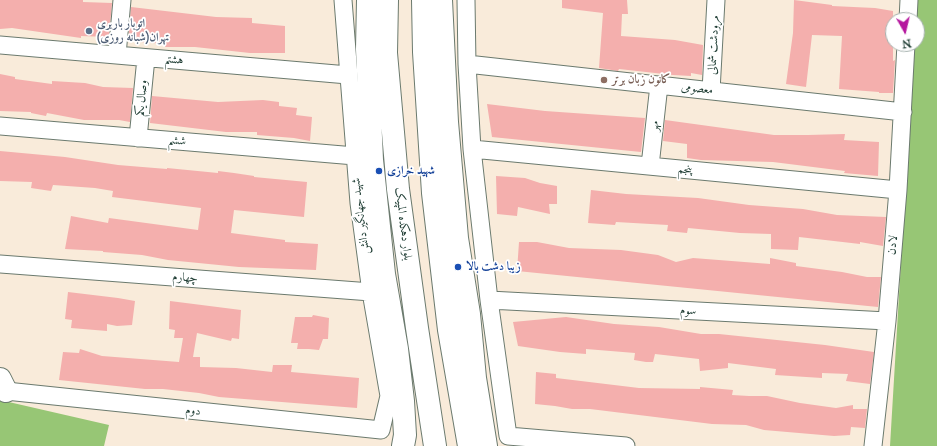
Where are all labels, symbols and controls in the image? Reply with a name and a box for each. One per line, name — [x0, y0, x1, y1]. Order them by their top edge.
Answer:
north arrow — [885, 12, 925, 52]
street label: مرودشت شمالی — [705, 15, 723, 75]
place label: اتوبار باربری تهران(شبانه روزی) — [97, 17, 169, 45]
marker: اتوبار باربری تهران(شبانه روزی) — [84, 26, 94, 36]
text: N — [901, 36, 912, 50]
street label: هشتم — [164, 52, 184, 68]
place label: کانون زبان برتر — [612, 73, 671, 87]
marker: کانون زبان برتر — [599, 75, 609, 85]
street label: وصال یکم — [133, 79, 151, 117]
street label: معصومی — [680, 80, 714, 98]
street label: مهر — [647, 120, 663, 132]
street label: ششم — [167, 133, 187, 149]
street label: پنجم — [677, 162, 693, 178]
place label: شهید خرازی — [387, 164, 435, 178]
marker: شهید خرازی — [374, 166, 384, 176]
street label: شهید جهانگیر دانش — [349, 177, 373, 255]
street label: بلوار دهکده المپیک — [391, 187, 415, 261]
street label: لادن — [885, 234, 901, 256]
place label: زیبا دشت بالا — [466, 260, 521, 274]
marker: زیبا دشت بالا — [453, 262, 463, 272]
street label: چهارم — [172, 270, 198, 286]
street label: سوم — [679, 303, 697, 319]
street label: دوم — [184, 403, 202, 419]

